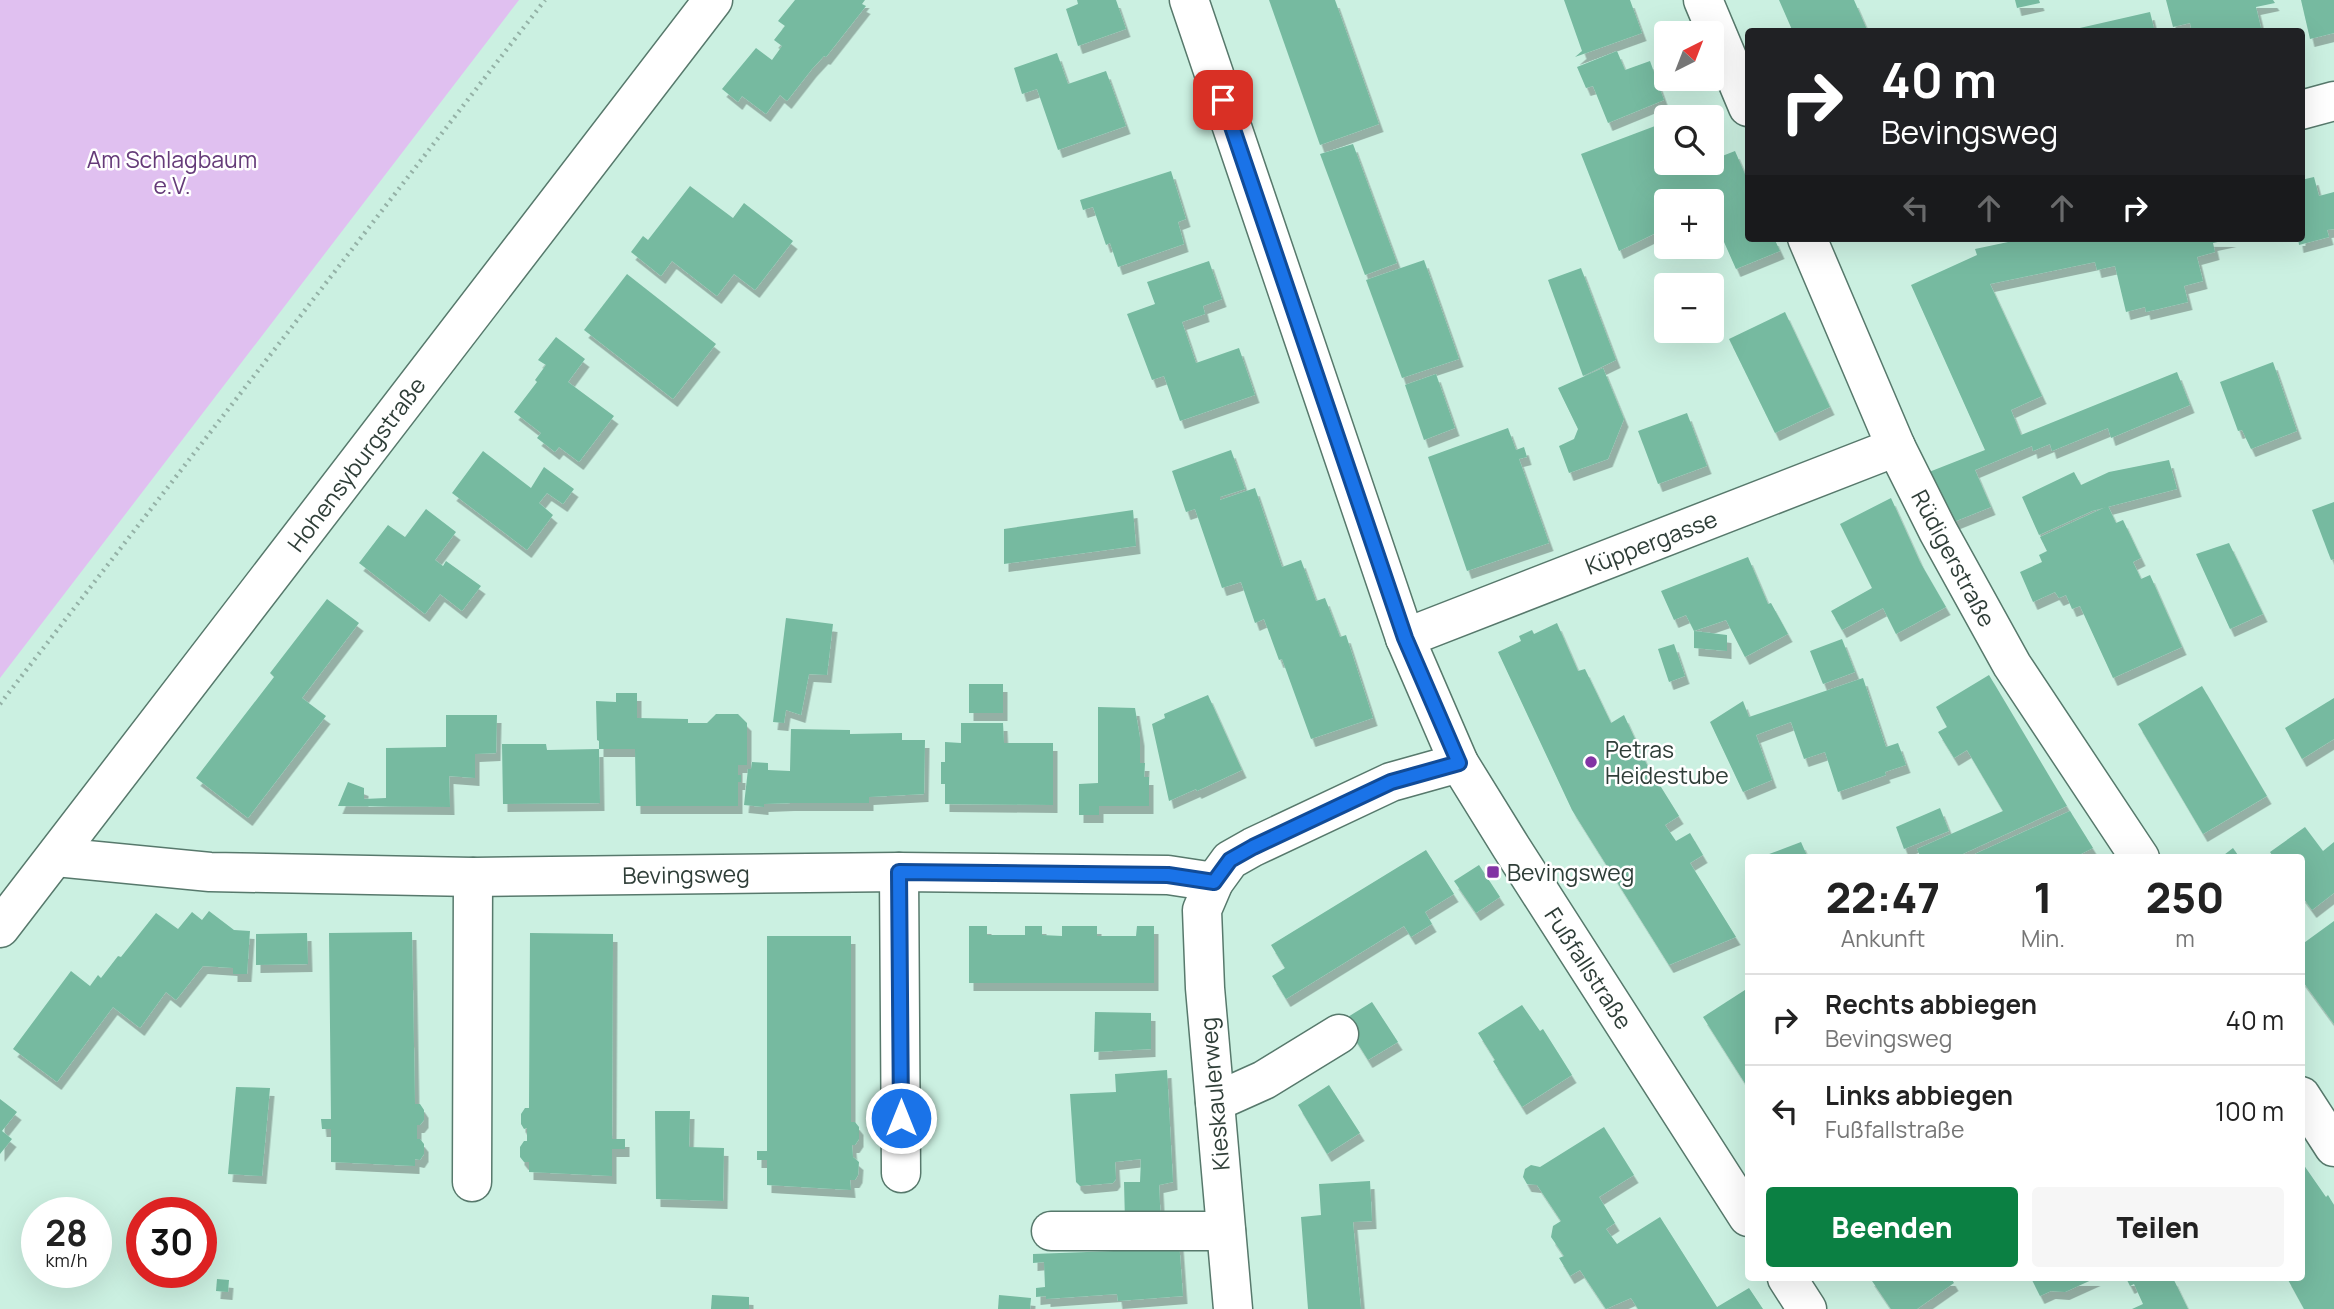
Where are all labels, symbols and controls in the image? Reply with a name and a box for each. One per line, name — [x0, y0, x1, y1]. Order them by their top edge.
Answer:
north arrow — [1654, 21, 1724, 91]
map controls — [1654, 21, 1724, 343]
text: 40 m — [1881, 46, 1997, 113]
icon: right — [1766, 56, 1857, 147]
pin — [1193, 70, 1253, 130]
icon: arrive — [1204, 81, 1242, 119]
button: search — [1654, 105, 1724, 175]
text: Bevingsweg — [1881, 110, 2058, 154]
park label: Am Schlagbaum e.V. — [87, 143, 257, 201]
button: + — [1654, 189, 1724, 259]
icon: left — [1897, 189, 1935, 227]
icon: ahead — [1970, 189, 2008, 227]
icon: ahead — [2043, 189, 2081, 227]
icon: right — [2116, 189, 2154, 227]
button: − — [1654, 273, 1724, 343]
street label: Hohensyburgstraße — [280, 370, 432, 558]
street label: Rüdigerstraße — [1904, 484, 2004, 632]
street label: Küppergasse — [1580, 502, 1722, 582]
place label: Petras Heidestube — [1605, 733, 1729, 791]
marker: Petras Heidestube — [1583, 754, 1599, 770]
place label: Bevingsweg — [1507, 856, 1634, 888]
street label: Bevingsweg — [622, 857, 750, 891]
marker: Bevingsweg — [1485, 864, 1501, 880]
text: 22:47 — [1826, 868, 1940, 926]
text: 1 — [2033, 868, 2053, 926]
text: 250 — [2146, 868, 2224, 926]
street label: Fußfallstraße — [1538, 901, 1640, 1035]
text: Ankunft — [1841, 922, 1925, 954]
text: Min. — [2021, 922, 2065, 954]
text: m — [2175, 922, 2195, 954]
text: Rechts abbiegen — [1825, 986, 2037, 1022]
icon: right — [1766, 1001, 1804, 1039]
text: 40 m — [2226, 1002, 2284, 1038]
street label: Kieskaulerweg — [1191, 1016, 1237, 1172]
text: Bevingsweg — [1825, 1022, 1952, 1054]
text: Links abbiegen — [1825, 1077, 2013, 1113]
position arrow — [864, 1081, 938, 1155]
icon: left — [1766, 1092, 1804, 1130]
text: 100 m — [2215, 1093, 2284, 1129]
text: Fußfallstraße — [1825, 1113, 1964, 1145]
button: Beenden — [1766, 1187, 2018, 1267]
button: Teilen — [2032, 1187, 2284, 1267]
speed limit sign: 30 — [126, 1197, 217, 1288]
text: 28 — [45, 1209, 88, 1257]
text: km/h — [46, 1248, 87, 1272]

